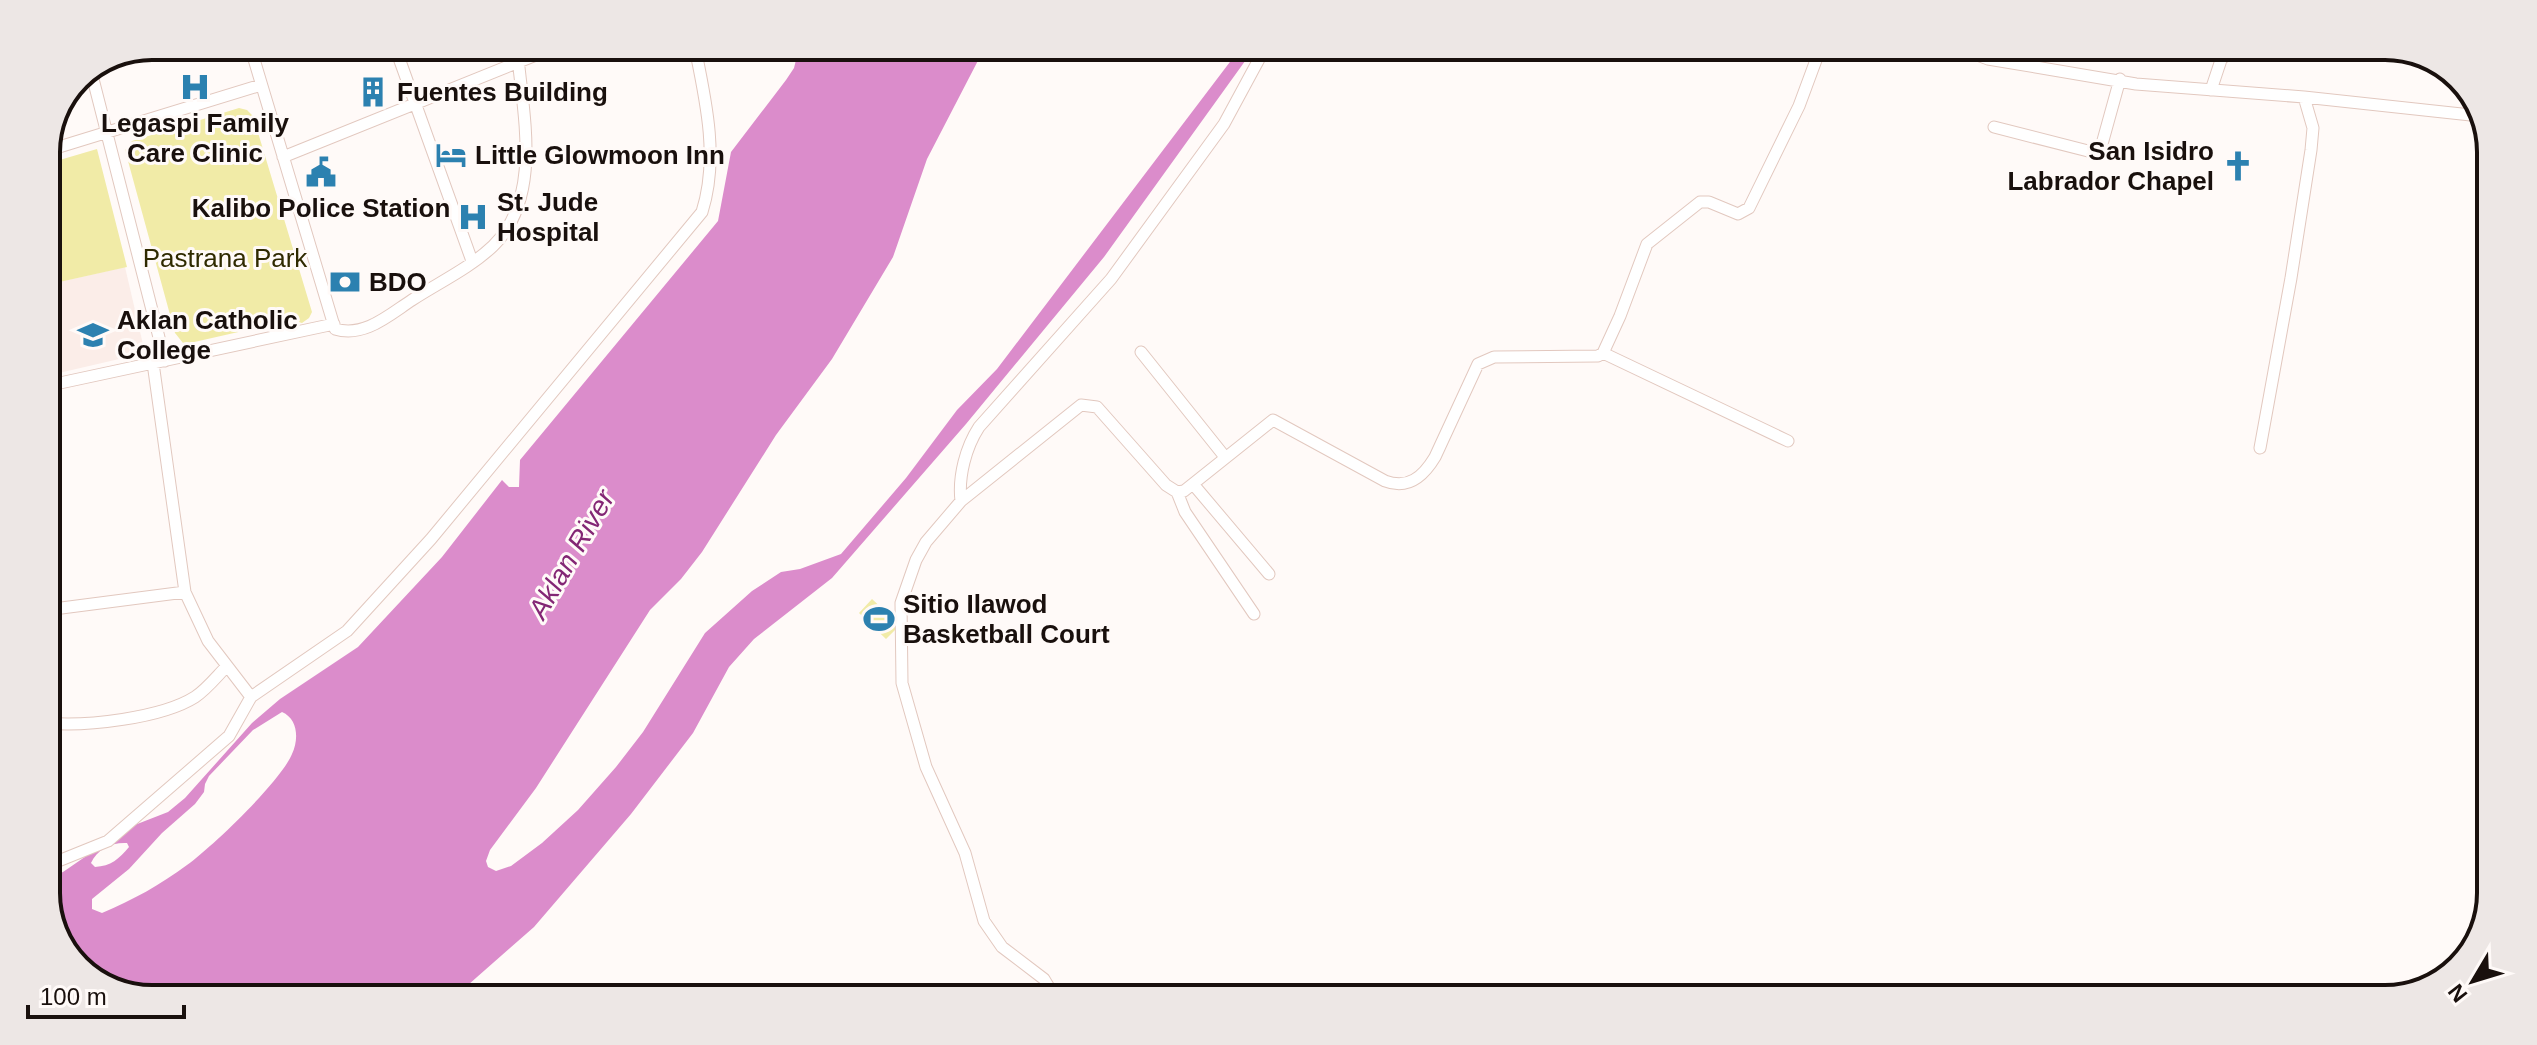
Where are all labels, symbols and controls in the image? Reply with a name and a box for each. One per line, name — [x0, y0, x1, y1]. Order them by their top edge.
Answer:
hospital icon: Legaspi Family Care Clinic — [178, 70, 212, 104]
building icon: Fuentes Building — [356, 75, 390, 109]
place label: Fuentes Building — [397, 77, 608, 107]
place label: Legaspi Family Care Clinic — [101, 108, 289, 168]
place label: San Isidro Labrador Chapel — [2007, 136, 2214, 196]
hotel icon: Little Glowmoon Inn — [434, 138, 468, 172]
place label: Little Glowmoon Inn — [475, 140, 725, 170]
church icon: San Isidro Labrador Chapel — [2221, 149, 2255, 183]
public building icon: Kalibo Police Station — [304, 155, 338, 189]
place label: St. Jude Hospital — [497, 187, 600, 247]
place label: Kalibo Police Station — [192, 193, 450, 223]
hospital icon: St. Jude Hospital — [456, 200, 490, 234]
park label: Pastrana Park — [143, 243, 308, 273]
bank icon: BDO — [328, 265, 362, 299]
place label: BDO — [369, 267, 427, 297]
place label: Aklan Catholic College — [117, 305, 298, 365]
school or university icon: Aklan Catholic College — [76, 318, 110, 352]
water label: Aklan River — [521, 483, 621, 626]
place label: Sitio Ilawod Basketball Court — [903, 589, 1110, 649]
sports icon: Sitio Ilawod Basketball Court — [862, 602, 896, 636]
north arrow — [2433, 941, 2513, 1021]
scale bar — [28, 969, 184, 1019]
text: N — [2443, 979, 2472, 1007]
text: 100 m — [40, 983, 107, 1010]

